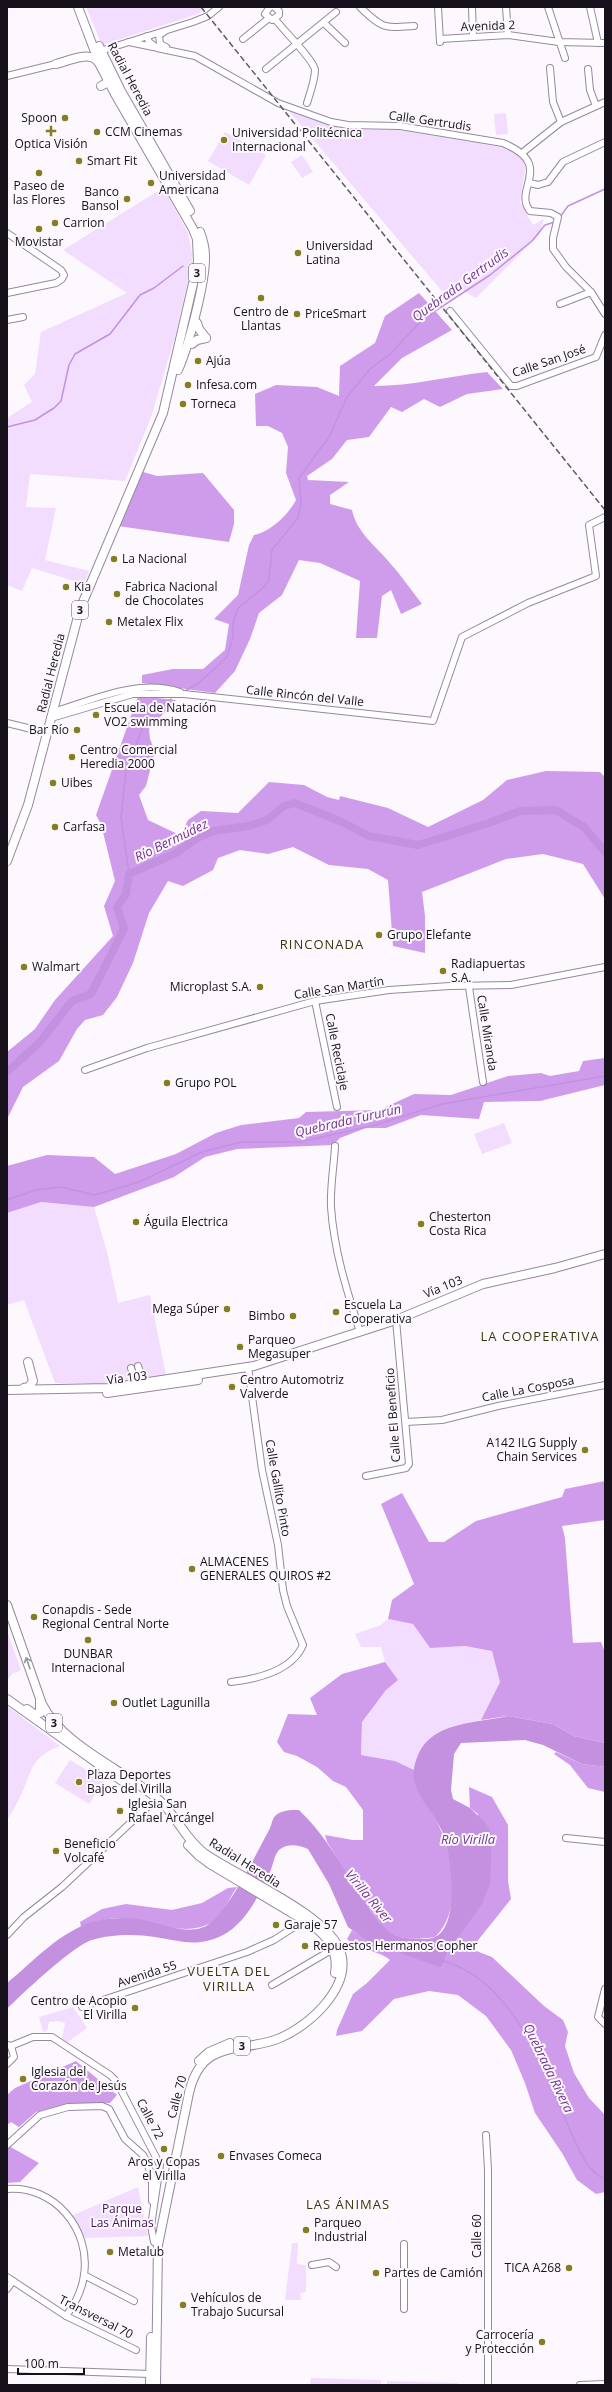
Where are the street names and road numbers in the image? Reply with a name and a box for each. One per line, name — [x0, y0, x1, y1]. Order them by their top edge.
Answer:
street label: Avenida 2 — [460, 16, 516, 35]
street label: Radial Heredia — [104, 39, 157, 119]
street label: Calle Gertrudis — [388, 106, 473, 135]
road number: 3 — [189, 264, 205, 282]
street label: Calle San José — [510, 340, 588, 381]
road number: 3 — [72, 601, 88, 619]
street label: Radial Heredia — [32, 631, 69, 714]
street label: Calle Rincón del Valle — [245, 681, 365, 710]
street label: Calle San Martín — [293, 972, 385, 1003]
street label: Calle Miranda — [473, 994, 502, 1072]
street label: Calle Reciclaje — [322, 1012, 353, 1092]
street label: Vía 103 — [421, 1271, 465, 1302]
street label: Vía 103 — [106, 1367, 148, 1388]
street label: Calle El Beneficio — [381, 1367, 404, 1463]
street label: Calle La Cosposa — [480, 1371, 575, 1406]
street label: Calle Gallito Pinto — [262, 1438, 295, 1538]
road number: 3 — [46, 1714, 62, 1732]
street label: Radial Heredia — [206, 1834, 284, 1891]
street label: Avenida 55 — [115, 1956, 179, 1991]
road number: 3 — [234, 2037, 250, 2055]
street label: Calle 70 — [163, 2073, 190, 2120]
street label: Calle 72 — [133, 2095, 168, 2142]
street label: Calle 60 — [468, 2214, 485, 2258]
street label: Transversal 70 — [56, 2291, 136, 2343]

